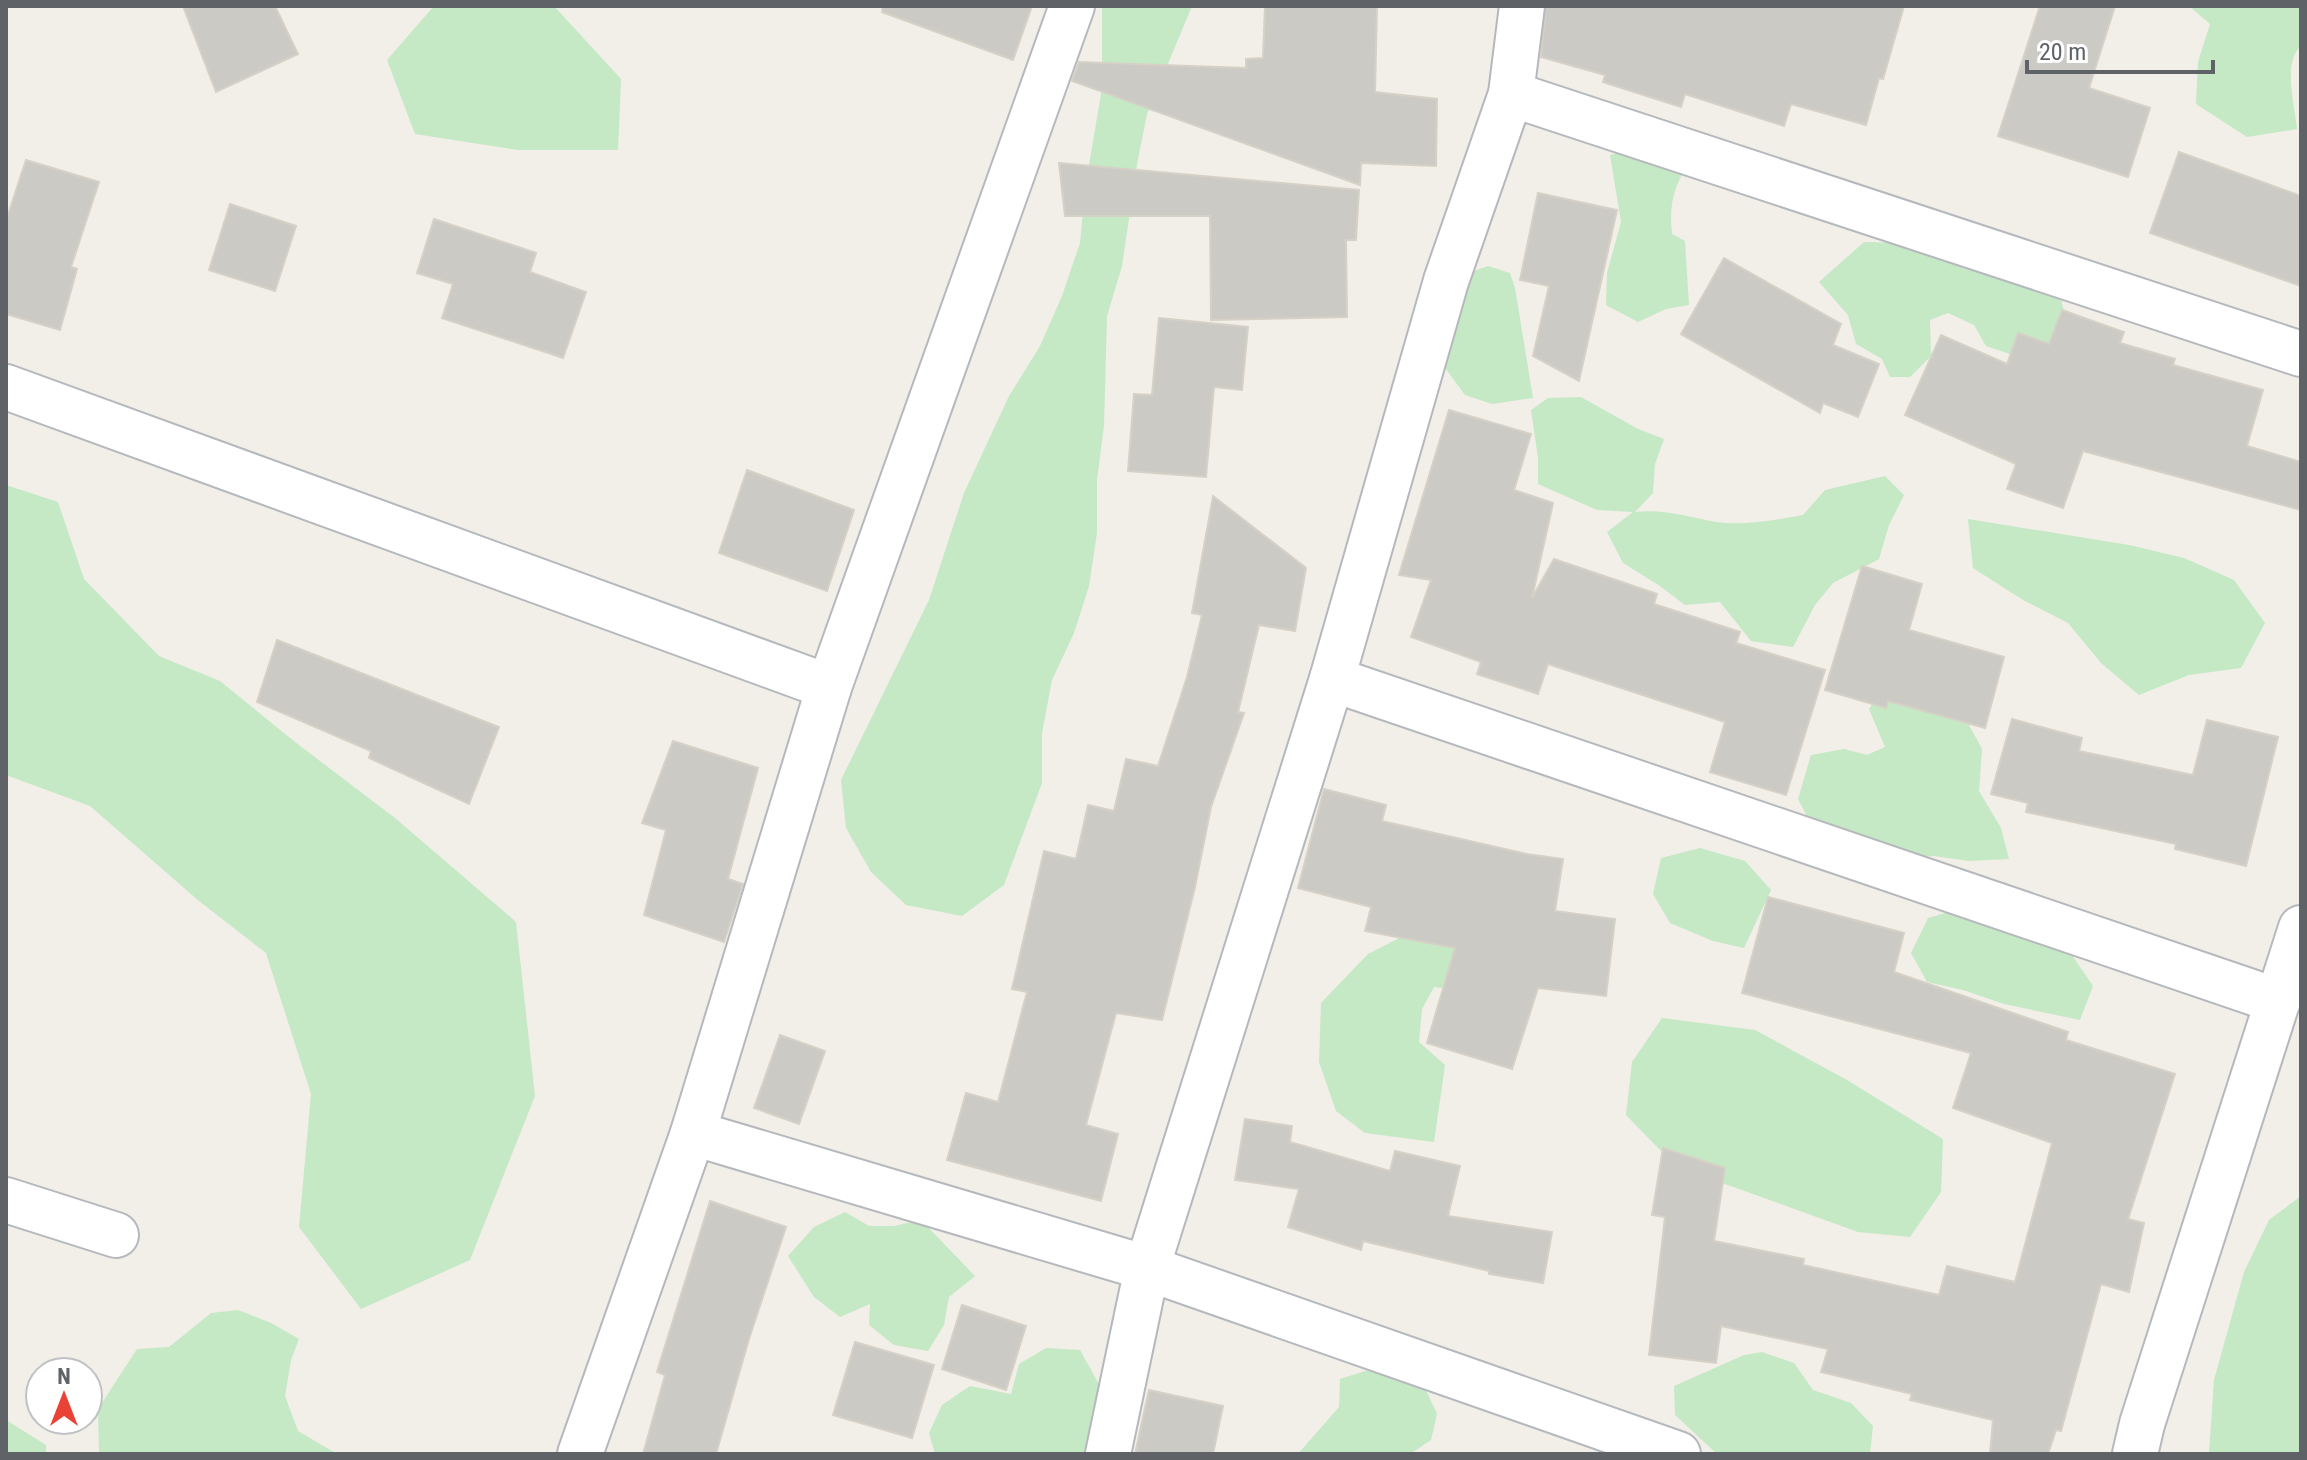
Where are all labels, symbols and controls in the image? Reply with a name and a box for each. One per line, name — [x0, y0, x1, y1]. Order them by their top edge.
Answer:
scale bar — [2027, 24, 2213, 74]
text: 20 m — [2039, 38, 2086, 66]
north arrow — [24, 1356, 104, 1436]
text: N — [57, 1364, 71, 1389]

